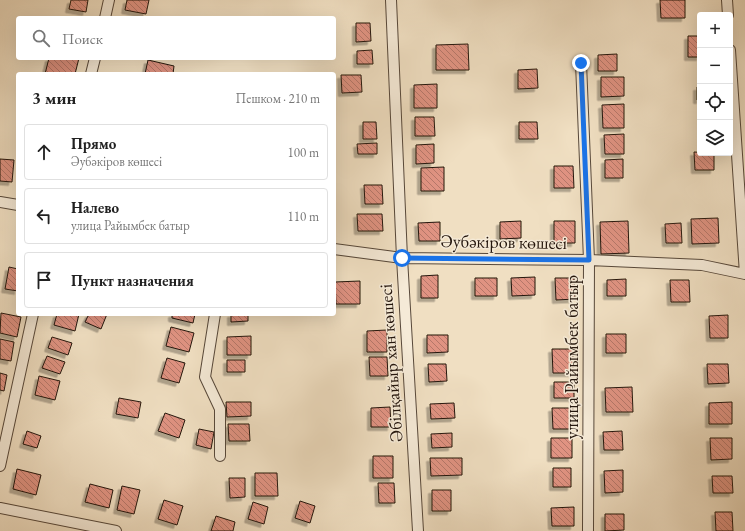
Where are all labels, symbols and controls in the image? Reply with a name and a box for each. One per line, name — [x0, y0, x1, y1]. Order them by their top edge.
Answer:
map controls — [697, 12, 733, 156]
button: + — [697, 12, 733, 48]
search box — [16, 16, 336, 60]
icon: search — [30, 27, 52, 49]
text: Поиск — [62, 29, 103, 48]
button: − — [697, 48, 733, 84]
route end — [572, 54, 590, 72]
button: locate — [697, 84, 733, 120]
text: 3 мин — [32, 87, 76, 109]
text: Пешком · 210 m — [236, 90, 320, 107]
button: layers — [697, 120, 733, 156]
text: Прямо — [71, 134, 116, 153]
icon: ahead — [33, 141, 55, 163]
text: 100 m — [288, 144, 319, 161]
text: Әубәкіров көшесі — [71, 153, 162, 170]
text: Налево — [71, 198, 119, 217]
icon: left — [33, 205, 55, 227]
text: 110 m — [288, 208, 319, 225]
text: улица Райымбек батыр — [71, 217, 190, 234]
street label: Әубәкіров көшесі — [441, 229, 568, 254]
route start — [393, 249, 411, 267]
icon: arrive — [33, 269, 55, 291]
text: Пункт назначения — [71, 271, 194, 290]
street label: улица Райымбек батыр — [560, 275, 583, 439]
street label: Әбілқайыр хан көшесі — [373, 283, 407, 443]

